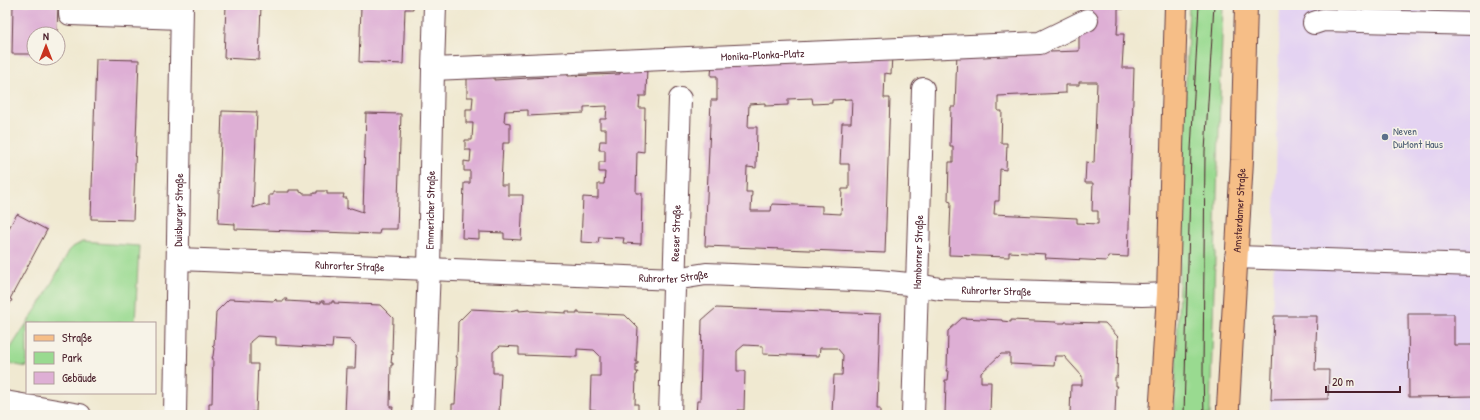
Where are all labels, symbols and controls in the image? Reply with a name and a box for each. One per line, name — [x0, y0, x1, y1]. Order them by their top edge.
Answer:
north arrow — [26, 26, 66, 66]
text: N — [43, 29, 49, 43]
street label: Monika-Plonka-Platz — [721, 46, 805, 64]
place label: Neven DuMont Haus — [1393, 124, 1443, 151]
marker: Neven DuMont Haus — [1380, 132, 1390, 142]
street label: Amsterdamer Straße — [1230, 167, 1249, 253]
street label: Emmericher Straße — [422, 170, 438, 250]
street label: Duisburger Straße — [171, 173, 186, 247]
street label: Reeser Straße — [668, 204, 684, 262]
street label: Hamborner Straße — [910, 214, 926, 289]
street label: Ruhrorter Straße — [315, 258, 386, 274]
street label: Ruhrorter Straße — [639, 267, 710, 286]
street label: Ruhrorter Straße — [961, 283, 1032, 299]
legend — [26, 322, 156, 394]
text: Straße — [62, 329, 92, 346]
text: Park — [62, 349, 82, 366]
scale bar — [1326, 368, 1400, 394]
text: Gebäude — [62, 369, 97, 386]
text: 20 m — [1332, 373, 1354, 390]

